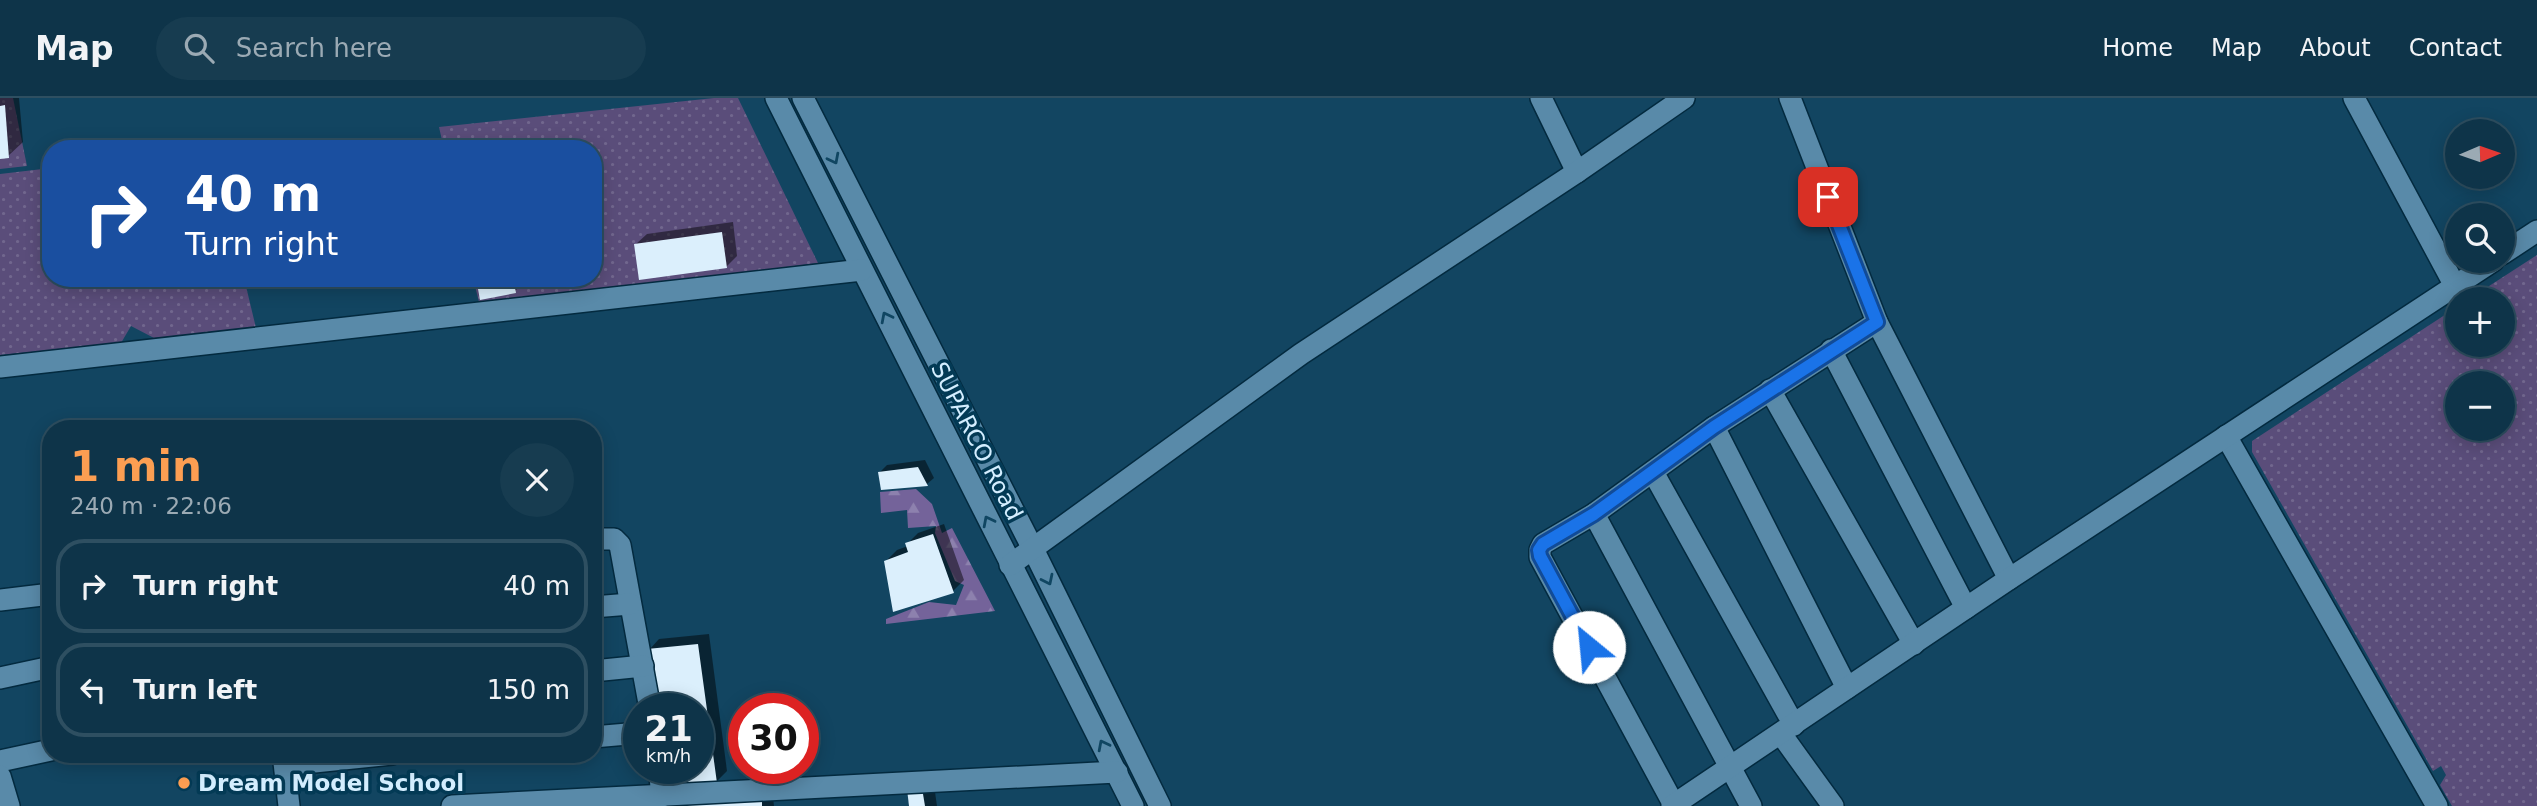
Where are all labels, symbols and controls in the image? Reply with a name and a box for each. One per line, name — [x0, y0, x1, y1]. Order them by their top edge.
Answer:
search box — [156, 17, 646, 80]
text: Map — [35, 29, 114, 68]
icon: search — [180, 29, 218, 67]
text: Search here — [236, 33, 392, 63]
text: Home — [2102, 34, 2173, 62]
text: Map — [2211, 34, 2262, 62]
text: About — [2300, 34, 2371, 62]
text: Contact — [2409, 34, 2502, 62]
north arrow — [2445, 119, 2515, 189]
map controls — [2445, 119, 2515, 441]
one-way arrow — [826, 152, 840, 164]
text: 40 m — [185, 166, 321, 223]
pin — [1798, 167, 1858, 227]
icon: right — [70, 168, 161, 259]
icon: arrive — [1809, 178, 1847, 216]
button: search — [2445, 203, 2515, 273]
text: Turn right — [185, 225, 338, 263]
button: + — [2445, 287, 2515, 357]
one-way arrow — [881, 312, 895, 324]
street label: SUPARCO Road — [926, 358, 1028, 524]
button: − — [2445, 371, 2515, 441]
text: 1 min — [70, 442, 202, 491]
button: close — [500, 443, 574, 517]
text: 240 m · 22:06 — [70, 493, 232, 519]
one-way arrow — [982, 516, 996, 528]
icon: right — [74, 567, 112, 605]
text: Turn right — [133, 571, 278, 601]
text: 40 m — [503, 571, 570, 601]
one-way arrow — [1040, 573, 1054, 585]
position arrow — [1552, 610, 1626, 684]
icon: left — [74, 671, 112, 709]
text: Turn left — [133, 675, 257, 705]
text: 150 m — [487, 675, 570, 705]
speed limit sign: 30 — [728, 693, 819, 784]
text: 21 — [644, 709, 693, 749]
one-way arrow — [1097, 740, 1111, 752]
text: km/h — [646, 745, 691, 766]
place label: Dream Model School — [198, 770, 464, 796]
marker: Dream Model School — [176, 775, 192, 791]

